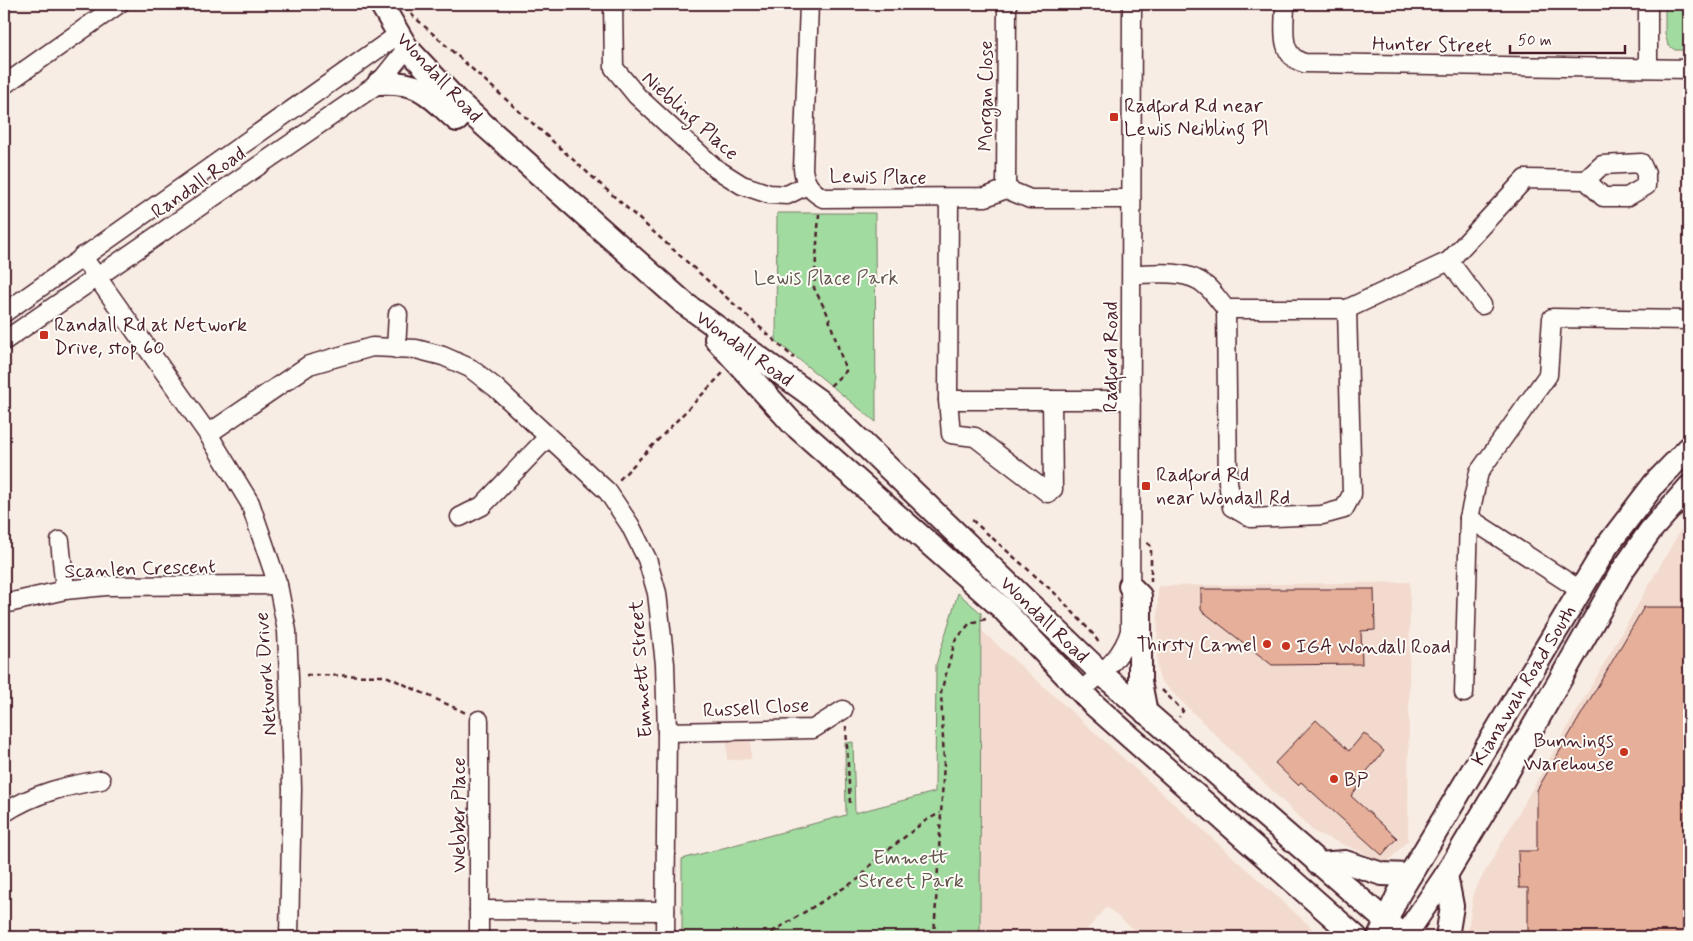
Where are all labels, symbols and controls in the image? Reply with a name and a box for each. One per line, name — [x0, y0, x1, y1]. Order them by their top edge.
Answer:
scale bar — [1510, 22, 1626, 54]
street label: Wondall Road — [390, 27, 488, 129]
street label: Hunter Street — [1372, 31, 1492, 60]
text: 50 m — [1518, 31, 1552, 51]
street label: Morgan Close — [973, 41, 1001, 151]
street label: Niebling Place — [634, 65, 744, 168]
place label: Radford Rd near Lewis Neibling Pl — [1124, 93, 1269, 145]
marker: Radford Rd near Lewis Neibling Pl — [1108, 111, 1120, 123]
street label: Randall Road — [146, 141, 252, 226]
street label: Lewis Place — [829, 163, 927, 192]
park label: Lewis Place Park — [754, 265, 898, 292]
street label: Radford Road — [1098, 301, 1127, 413]
street label: Wondall Road — [690, 305, 798, 394]
place label: Randall Rd at Network Drive, stop 60 — [54, 312, 247, 362]
marker: Randall Rd at Network Drive, stop 60 — [38, 329, 50, 341]
place label: Radford Rd near Wondall Rd — [1156, 462, 1290, 512]
marker: Radford Rd near Wondall Rd — [1140, 480, 1152, 492]
street label: Scanlen Crescent — [64, 553, 216, 586]
street label: Wondall Road — [993, 571, 1095, 670]
street label: Emmett Street — [623, 599, 660, 739]
street label: Kianawah Road South — [1466, 600, 1583, 771]
street label: Network Drive — [249, 611, 284, 737]
place label: Thirsty Camel — [1136, 632, 1257, 659]
place label: IGA Wondall Road — [1296, 634, 1451, 661]
marker: Thirsty Camel — [1261, 638, 1273, 650]
marker: IGA Wondall Road — [1280, 640, 1292, 652]
street label: Russell Close — [702, 692, 810, 725]
place label: Bunnings Warehouse — [1524, 728, 1614, 778]
marker: Bunnings Warehouse — [1618, 746, 1630, 758]
street label: Webber Place — [446, 757, 473, 873]
place label: BP — [1344, 767, 1369, 794]
marker: BP — [1328, 773, 1340, 785]
park label: Emmett Street Park — [858, 845, 964, 895]

